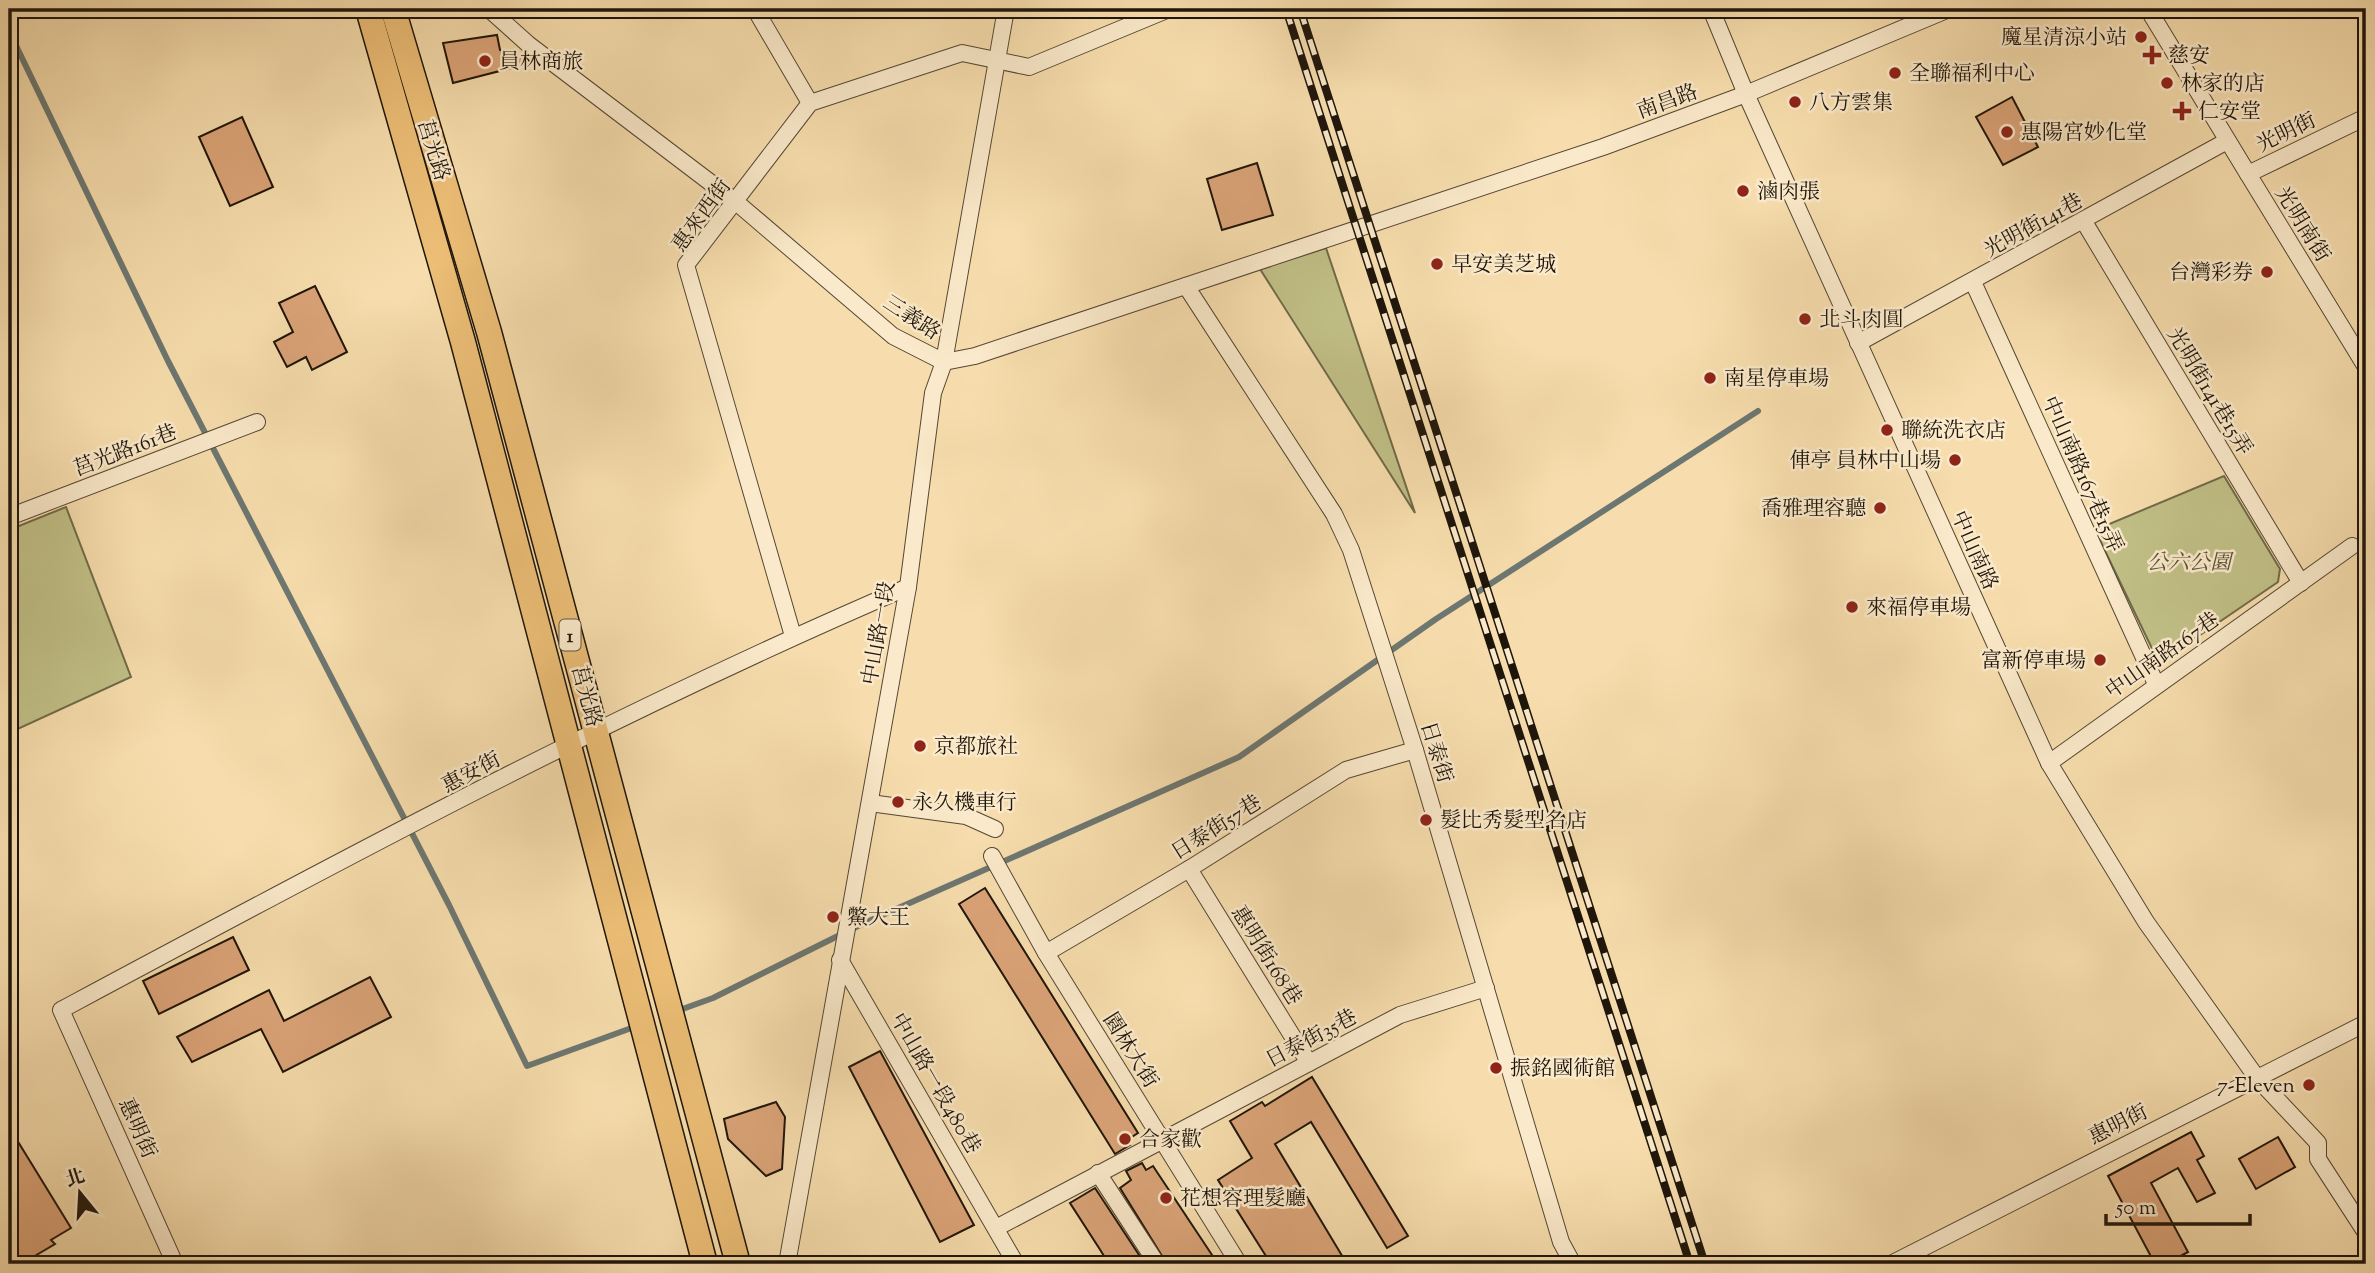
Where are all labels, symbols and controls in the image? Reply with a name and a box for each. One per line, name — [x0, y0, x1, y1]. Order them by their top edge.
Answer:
place label: 魔星清涼小站 — [2001, 24, 2127, 54]
marker: 魔星清涼小站 — [2133, 29, 2149, 45]
place label: 慈安 — [2168, 42, 2210, 72]
marker: 慈安 — [2142, 45, 2162, 65]
place label: 員林商旅 — [499, 48, 583, 78]
marker: 員林商旅 — [477, 53, 493, 69]
place label: 全聯福利中心 — [1909, 60, 2035, 90]
marker: 全聯福利中心 — [1887, 65, 1903, 81]
place label: 林家的店 — [2181, 70, 2265, 100]
marker: 林家的店 — [2159, 75, 2175, 91]
street label: 南昌路 — [1633, 78, 1702, 128]
place label: 八方雲集 — [1809, 89, 1893, 119]
marker: 八方雲集 — [1787, 94, 1803, 110]
place label: 仁安堂 — [2198, 98, 2261, 128]
marker: 仁安堂 — [2172, 101, 2192, 121]
street label: 光明街 — [2252, 107, 2322, 161]
street label: 莒光路 — [409, 116, 456, 185]
place label: 惠陽宮妙化堂 — [2021, 119, 2147, 149]
marker: 惠陽宮妙化堂 — [1999, 124, 2015, 140]
street label: 惠來西街 — [666, 173, 739, 259]
place label: 滷肉張 — [1757, 178, 1820, 208]
street label: 光明南街 — [2266, 181, 2336, 269]
marker: 滷肉張 — [1735, 183, 1751, 199]
street label: 光明街141巷 — [1979, 187, 2089, 266]
place label: 早安美芝城 — [1451, 251, 1556, 281]
marker: 早安美芝城 — [1429, 256, 1445, 272]
place label: 台灣彩券 — [2169, 259, 2253, 289]
marker: 台灣彩券 — [2259, 264, 2275, 280]
street label: 三義路 — [876, 289, 945, 348]
place label: 北斗肉圓 — [1819, 306, 1903, 336]
marker: 北斗肉圓 — [1797, 311, 1813, 327]
street label: 光明街141巷15弄 — [2158, 323, 2258, 462]
place label: 南星停車場 — [1724, 365, 1829, 395]
marker: 南星停車場 — [1702, 370, 1718, 386]
street label: 中山南路167巷15弄 — [2033, 392, 2129, 558]
place label: 聯統洗衣店 — [1901, 417, 2006, 447]
street label: 莒光路161巷 — [70, 418, 182, 485]
marker: 聯統洗衣店 — [1879, 422, 1895, 438]
place label: 俥亭 員林中山場 — [1790, 447, 1941, 477]
marker: 俥亭 員林中山場 — [1947, 452, 1963, 468]
place label: 喬雅理容聽 — [1761, 495, 1866, 525]
marker: 喬雅理容聽 — [1872, 500, 1888, 516]
street label: 中山南路 — [1942, 506, 2004, 595]
park label: 公六公園 — [2147, 549, 2234, 579]
street label: 中山路一段 — [856, 579, 904, 688]
place label: 來福停車場 — [1866, 594, 1971, 624]
marker: 來福停車場 — [1844, 599, 1860, 615]
street label: 中山南路167巷 — [2100, 606, 2226, 707]
road number: 1 — [560, 620, 580, 650]
place label: 富新停車場 — [1981, 647, 2086, 677]
marker: 富新停車場 — [2092, 652, 2108, 668]
street label: 莒光路 — [562, 662, 608, 731]
street label: 日泰街 — [1412, 718, 1459, 787]
place label: 京都旅社 — [934, 733, 1018, 763]
marker: 京都旅社 — [912, 738, 928, 754]
street label: 惠安街 — [437, 746, 507, 802]
place label: 永久機車行 — [912, 789, 1017, 819]
street label: 日泰街57巷 — [1166, 789, 1268, 868]
marker: 永久機車行 — [890, 794, 906, 810]
place label: 髮比秀髮型名店 — [1440, 807, 1587, 837]
marker: 髮比秀髮型名店 — [1418, 812, 1434, 828]
street label: 惠明街168巷 — [1223, 901, 1308, 1012]
place label: 鱉大王 — [847, 904, 910, 934]
marker: 鱉大王 — [825, 909, 841, 925]
street label: 日泰街35巷 — [1261, 1003, 1363, 1076]
street label: 園林大街 — [1094, 1007, 1164, 1095]
street label: 中山路一段480巷 — [882, 1008, 987, 1160]
place label: 振銘國術館 — [1510, 1055, 1615, 1085]
marker: 振銘國術館 — [1488, 1060, 1504, 1076]
place label: 7-Eleven — [2217, 1072, 2295, 1102]
marker: 7-Eleven — [2301, 1077, 2317, 1093]
street label: 惠明街 — [110, 1094, 163, 1164]
street label: 惠明街 — [2084, 1098, 2154, 1153]
place label: 合家歡 — [1139, 1126, 1202, 1156]
marker: 合家歡 — [1117, 1131, 1133, 1147]
north arrow — [46, 1158, 116, 1228]
text: 北 — [62, 1163, 89, 1195]
scale bar — [2106, 1182, 2249, 1226]
place label: 花想容理髮廳 — [1180, 1185, 1306, 1215]
marker: 花想容理髮廳 — [1158, 1190, 1174, 1206]
text: 50 m — [2115, 1194, 2156, 1224]

